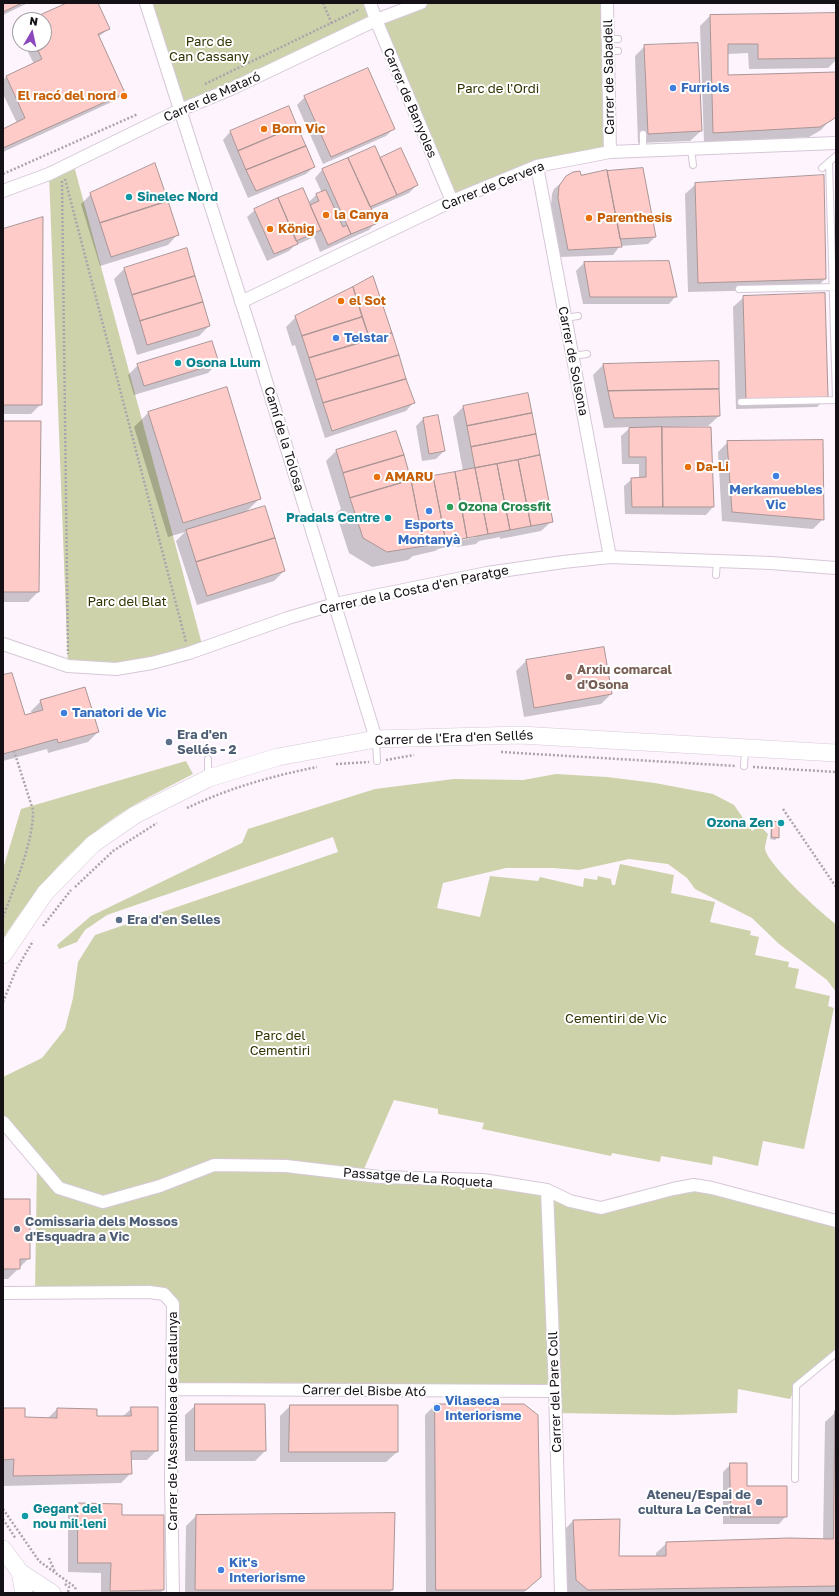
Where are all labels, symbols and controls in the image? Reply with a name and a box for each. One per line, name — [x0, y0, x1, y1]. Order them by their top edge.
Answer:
north arrow — [12, 12, 52, 52]
text: N — [29, 14, 39, 28]
street label: Carrer de Sabadell — [600, 19, 618, 135]
park label: Parc de Can Cassany — [169, 34, 249, 65]
street label: Carrer de Banyoles — [380, 46, 440, 160]
street label: Carrer de Mataró — [161, 69, 263, 125]
place label: Furriols — [681, 80, 730, 96]
park label: Parc de l'Ordi — [457, 81, 539, 97]
marker: Furriols — [668, 83, 678, 93]
place label: El racó del nord — [18, 88, 116, 104]
marker: El racó del nord — [119, 91, 129, 101]
place label: Born Vic — [272, 121, 325, 137]
marker: Born Vic — [259, 124, 269, 134]
street label: Carrer de Cervera — [439, 158, 547, 214]
place label: Sinelec Nord — [137, 189, 218, 205]
marker: Sinelec Nord — [124, 192, 134, 202]
place label: la Canya — [334, 207, 388, 223]
marker: la Canya — [321, 210, 331, 220]
place label: Parenthesis — [597, 210, 672, 226]
marker: Parenthesis — [584, 213, 594, 223]
place label: König — [278, 221, 314, 237]
marker: König — [265, 224, 275, 234]
place label: el Sot — [349, 293, 386, 309]
marker: el Sot — [336, 296, 346, 306]
street label: Carrer de Solsona — [555, 305, 591, 417]
place label: Telstar — [344, 330, 388, 346]
marker: Telstar — [331, 333, 341, 343]
place label: Osona Llum — [186, 355, 261, 371]
marker: Osona Llum — [173, 358, 183, 368]
street label: Camí de la Tolosa — [261, 385, 307, 493]
place label: Da-Li — [696, 459, 729, 475]
marker: Da-Li — [683, 462, 693, 472]
place label: AMARU — [385, 469, 433, 485]
marker: Merkamuebles Vic — [771, 471, 781, 481]
marker: AMARU — [372, 472, 382, 482]
place label: Merkamuebles Vic — [729, 482, 823, 513]
place label: Ozona Crossfit — [458, 499, 551, 515]
marker: Ozona Crossfit — [445, 502, 455, 512]
marker: Esports Montanyà — [424, 506, 434, 516]
place label: Pradals Centre — [286, 510, 380, 526]
marker: Pradals Centre — [383, 513, 393, 523]
place label: Esports Montanyà — [398, 517, 460, 548]
street label: Carrer de la Costa d'en Paratge — [318, 562, 510, 618]
park label: Parc del Blat — [87, 594, 167, 610]
place label: Arxiu comarcal d'Osona — [577, 662, 672, 693]
marker: Arxiu comarcal d'Osona — [564, 672, 574, 682]
place label: Tanatori de Vic — [72, 705, 166, 721]
marker: Tanatori de Vic — [59, 708, 69, 718]
place label: Era d'en Sellés - 2 — [177, 727, 236, 758]
street label: Carrer de l'Era d'en Sellés — [374, 727, 534, 749]
marker: Era d'en Sellés - 2 — [164, 737, 174, 747]
place label: Ozona Zen — [706, 815, 773, 831]
marker: Ozona Zen — [776, 818, 786, 828]
place label: Era d'en Selles — [127, 912, 221, 928]
marker: Era d'en Selles — [114, 915, 124, 925]
park label: Cementiri de Vic — [565, 1011, 667, 1027]
park label: Parc del Cementiri — [250, 1028, 310, 1059]
street label: Passatge de La Roqueta — [343, 1165, 493, 1191]
place label: Comissaria dels Mossos d'Esquadra a Vic — [25, 1214, 178, 1245]
marker: Comissaria dels Mossos d'Esquadra a Vic — [12, 1224, 22, 1234]
street label: Carrer de l'Assemblea de Catalunya — [165, 1311, 181, 1531]
street label: Carrer del Pare Coll — [545, 1331, 565, 1453]
street label: Carrer del Bisbe Ató — [302, 1382, 426, 1400]
place label: Vilaseca Interiorisme — [445, 1393, 522, 1424]
marker: Vilaseca Interiorisme — [432, 1403, 442, 1413]
place label: Ateneu/Espai de cultura La Central — [638, 1487, 751, 1518]
marker: Ateneu/Espai de cultura La Central — [754, 1497, 764, 1507]
place label: Gegant del nou mil·leni — [33, 1501, 106, 1532]
marker: Gegant del nou mil·leni — [20, 1511, 30, 1521]
place label: Kit's Interiorisme — [229, 1555, 306, 1586]
marker: Kit's Interiorisme — [216, 1565, 226, 1575]

